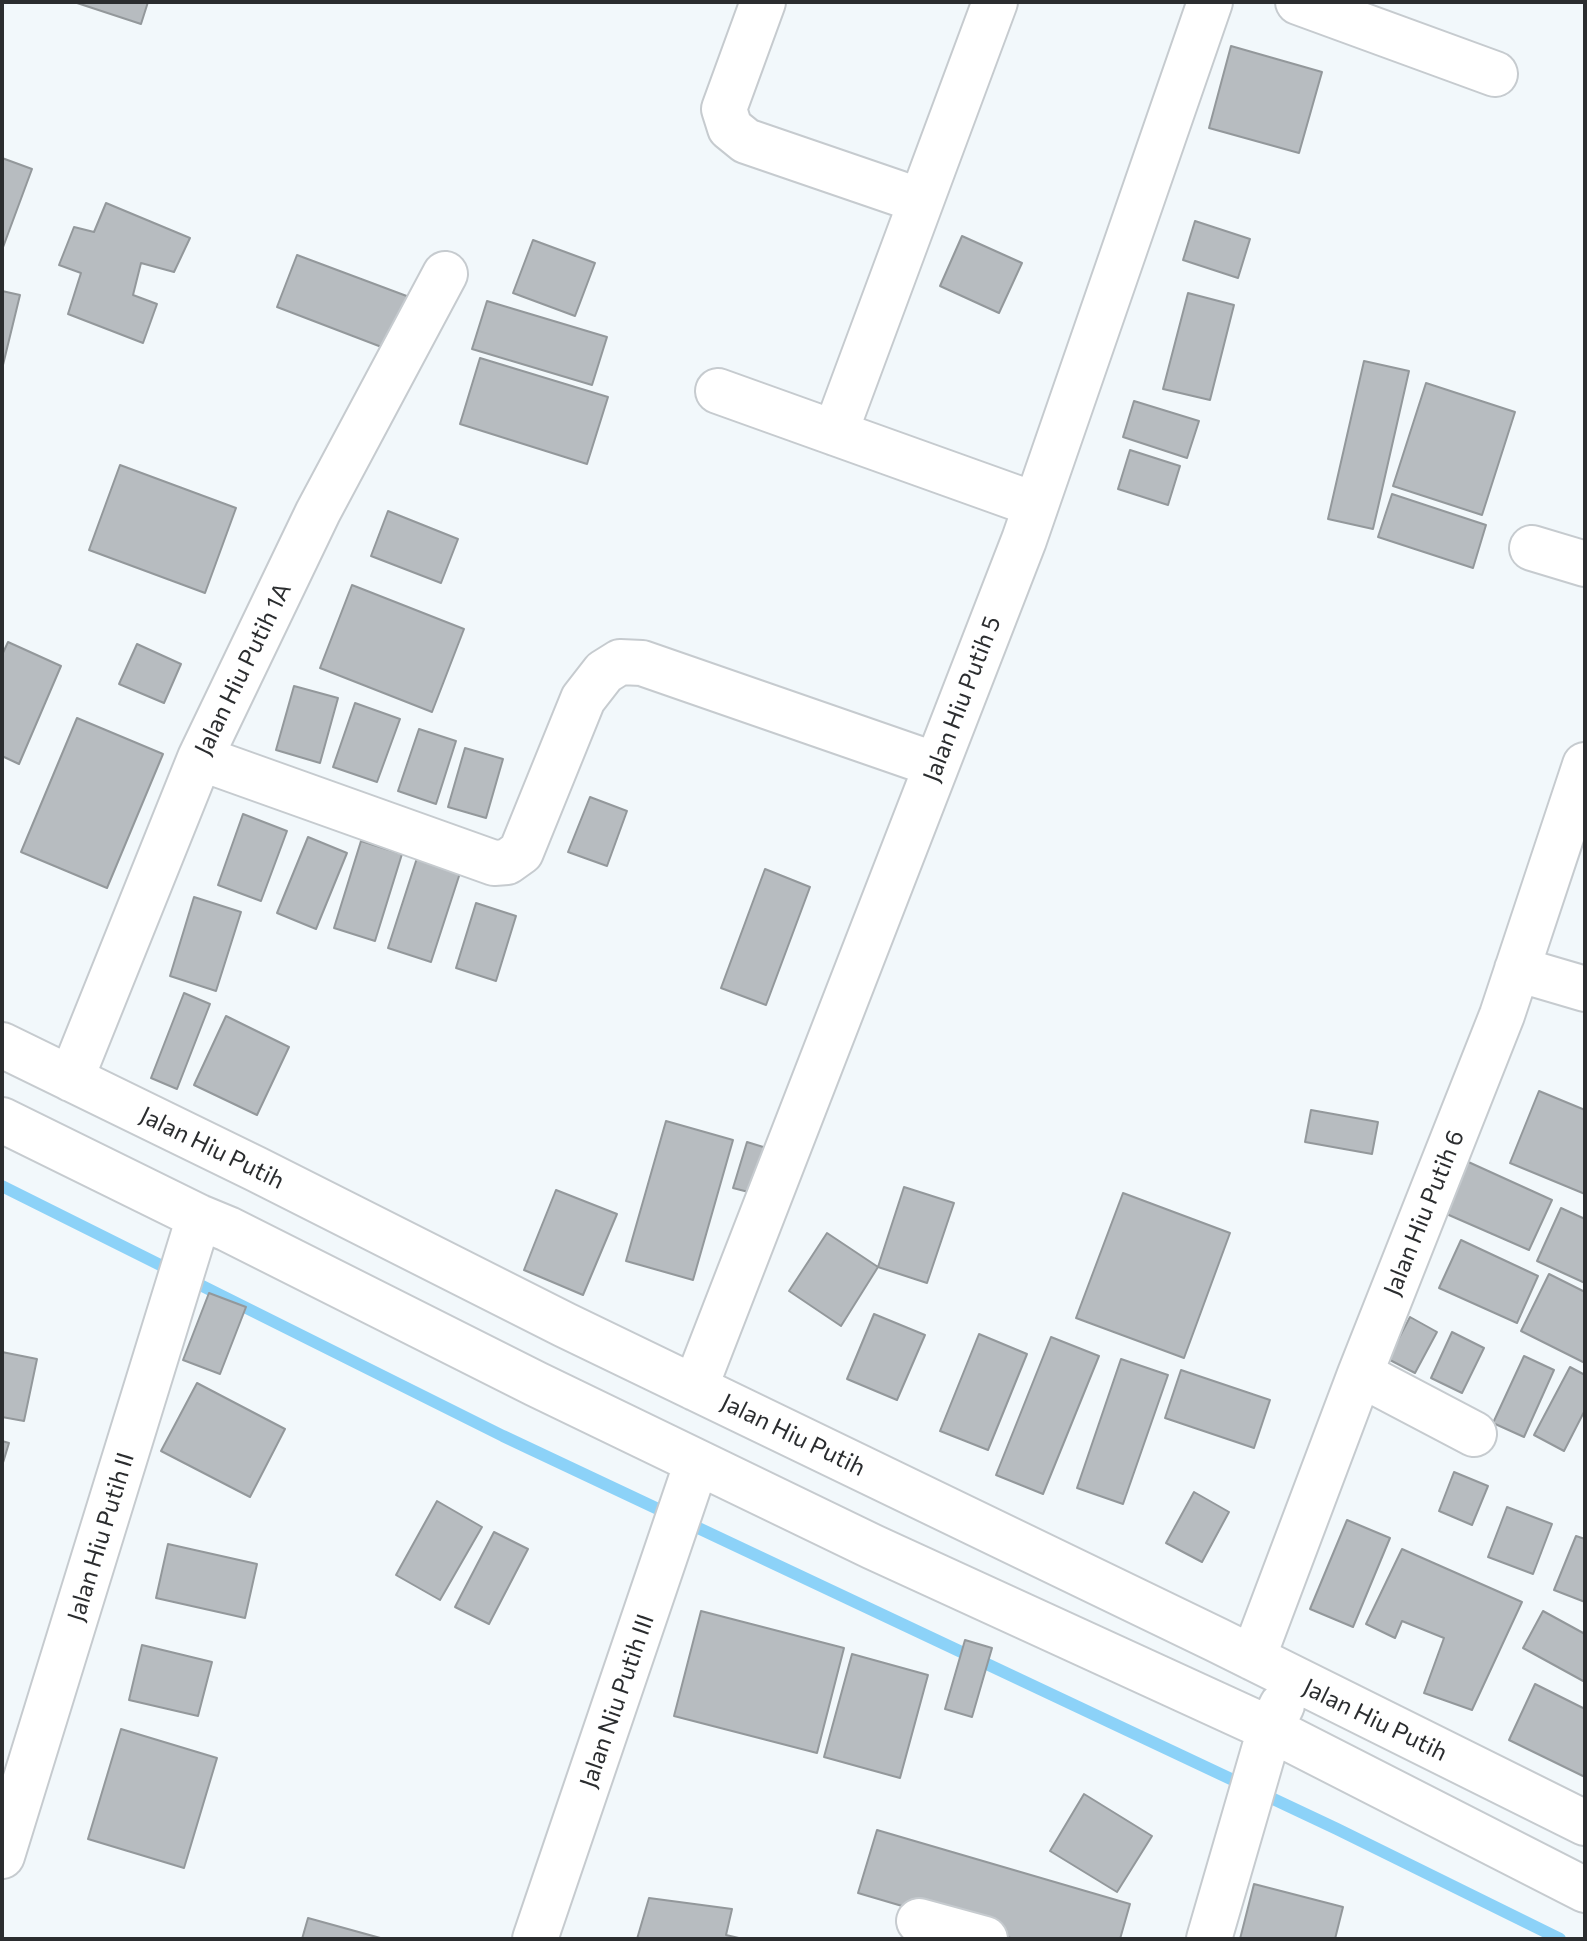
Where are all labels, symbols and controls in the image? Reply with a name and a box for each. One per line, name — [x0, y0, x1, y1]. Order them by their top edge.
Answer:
street label: Jalan Hiu Putih 1A — [189, 578, 297, 760]
street label: Jalan Hiu Putih 5 — [917, 612, 1007, 786]
street label: Jalan Hiu Putih — [135, 1101, 289, 1195]
street label: Jalan Hiu Putih 6 — [1378, 1126, 1470, 1300]
street label: Jalan Hiu Putih — [716, 1388, 870, 1482]
street label: Jalan Hiu Putih II — [62, 1449, 140, 1625]
street label: Jalan Niu Putih III — [574, 1610, 660, 1792]
street label: Jalan Hiu Putih — [1298, 1673, 1452, 1767]

